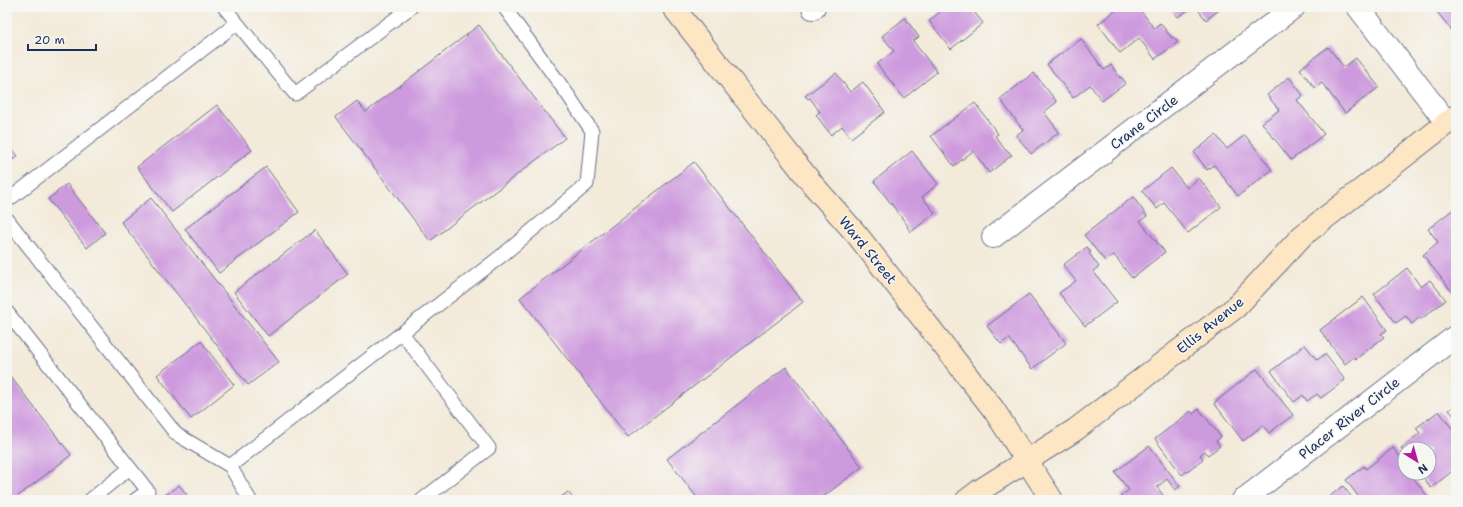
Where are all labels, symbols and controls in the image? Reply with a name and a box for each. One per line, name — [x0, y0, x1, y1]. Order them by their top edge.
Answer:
scale bar — [28, 26, 96, 52]
text: 20 m — [34, 32, 65, 48]
street label: Crane Circle — [1106, 91, 1182, 153]
street label: Ward Street — [835, 212, 901, 288]
street label: Ellis Avenue — [1173, 292, 1247, 358]
street label: Placer River Circle — [1295, 373, 1403, 463]
north arrow — [1397, 441, 1437, 481]
text: N — [1414, 460, 1431, 477]

